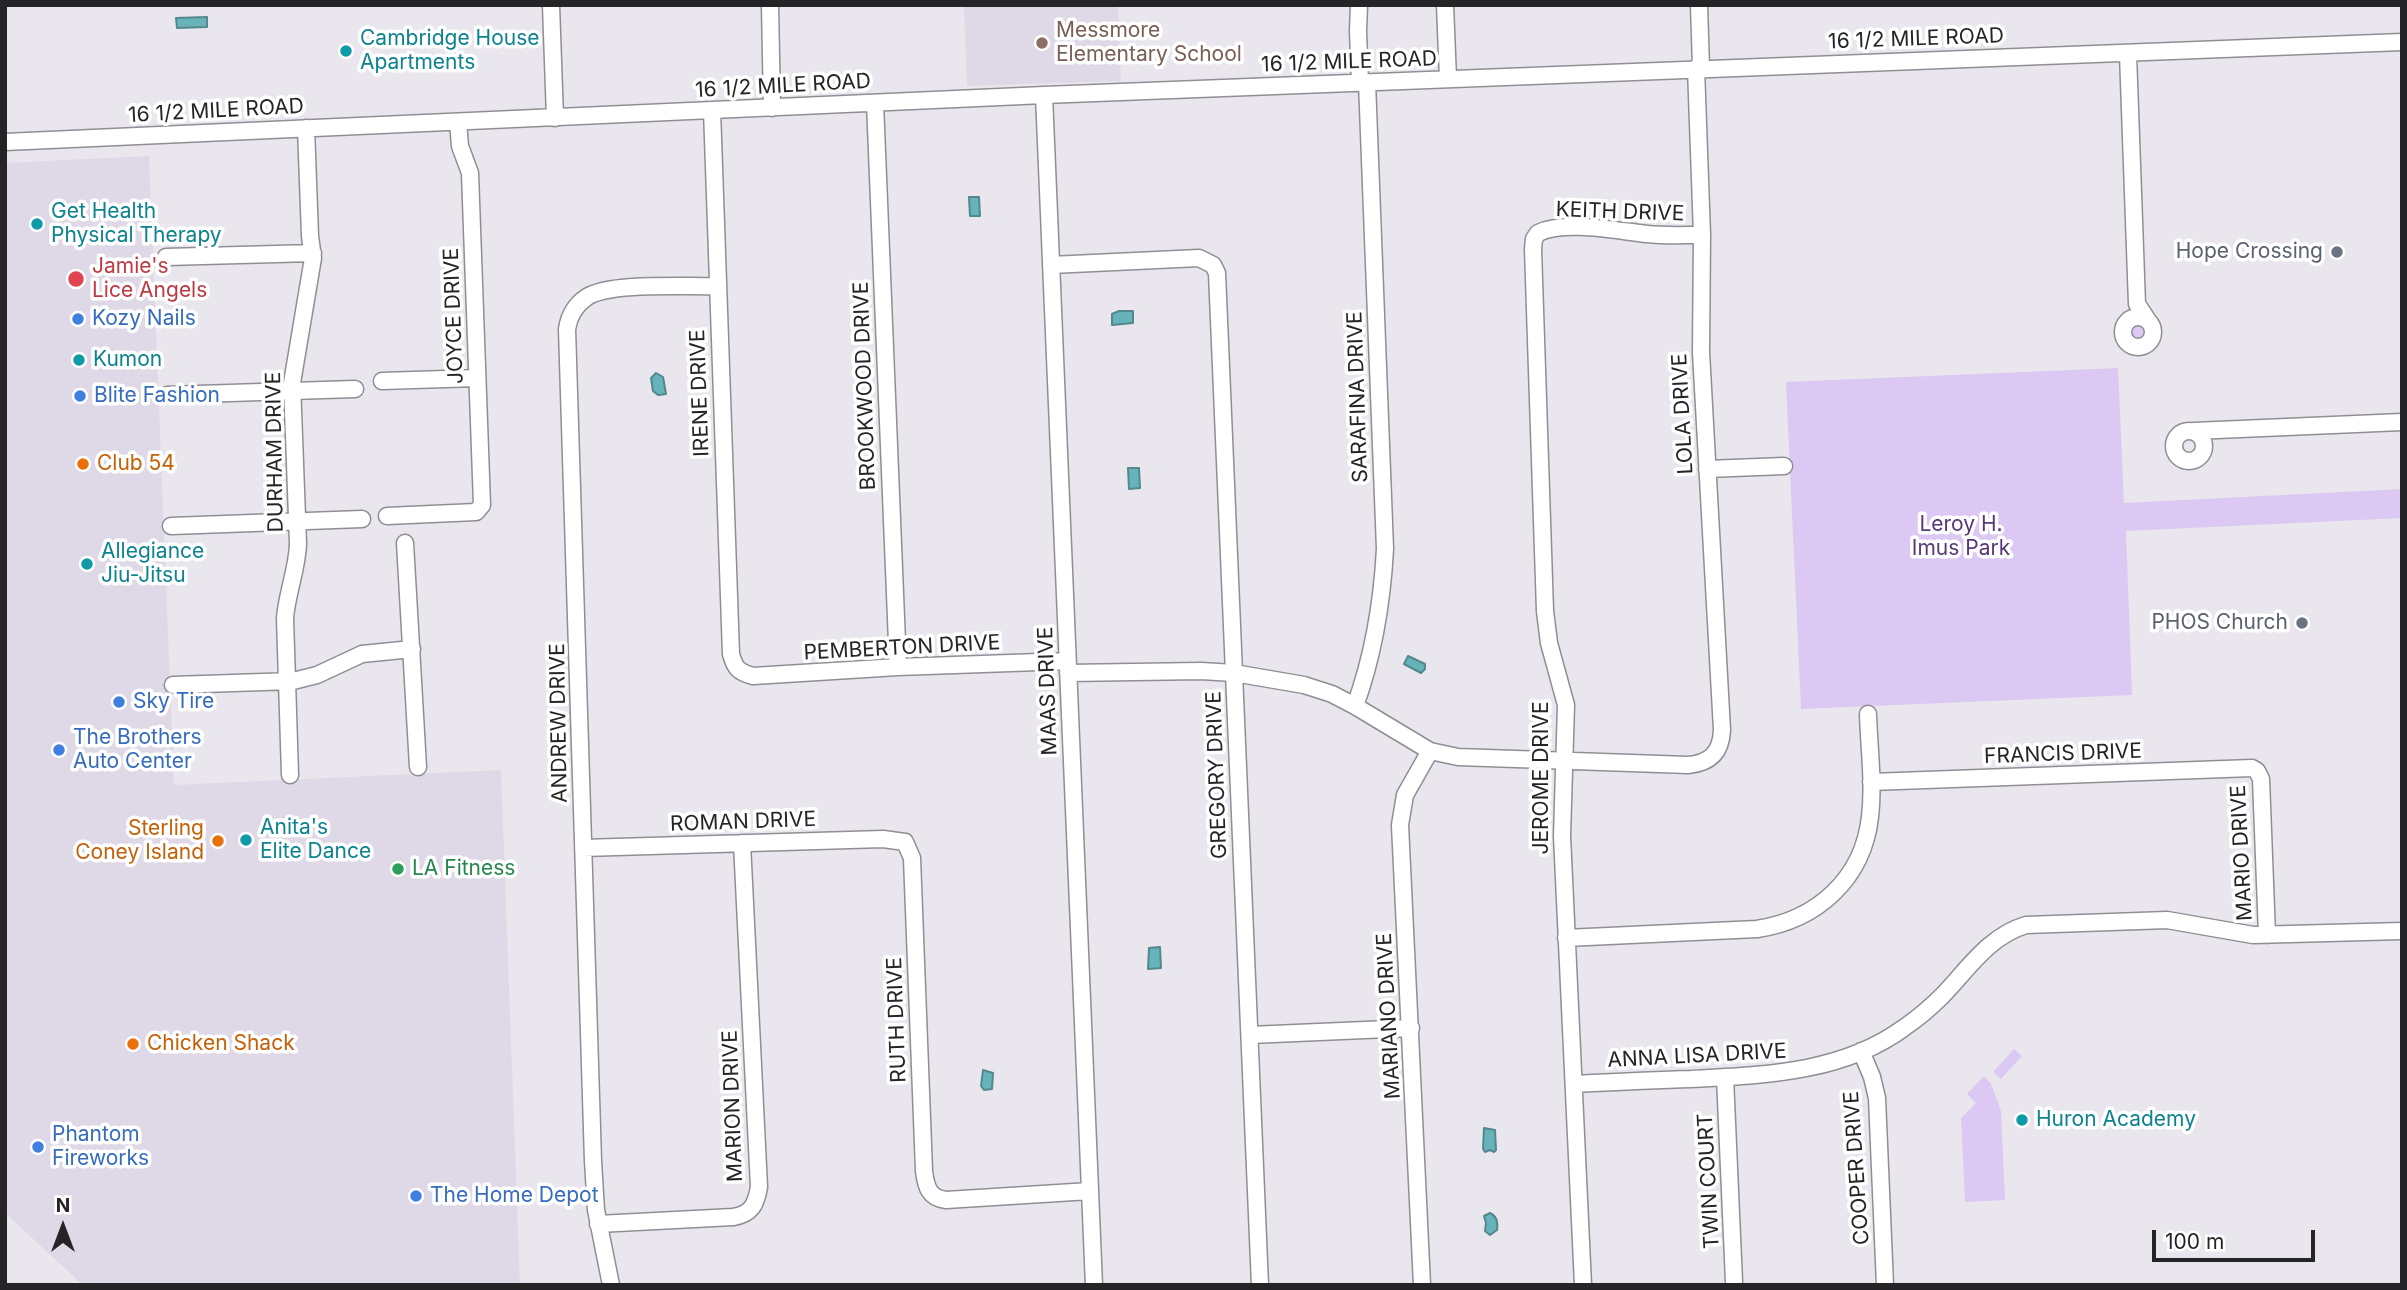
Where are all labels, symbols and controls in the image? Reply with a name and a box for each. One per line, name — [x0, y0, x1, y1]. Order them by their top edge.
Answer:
place label: Messmore Elementary School — [1056, 18, 1242, 68]
street label: 16 1/2 MILE ROAD — [1828, 23, 2004, 55]
place label: Cambridge House Apartments — [360, 26, 540, 76]
marker: Messmore Elementary School — [1034, 35, 1050, 51]
marker: Cambridge House Apartments — [338, 43, 354, 59]
street label: 16 1/2 MILE ROAD — [1261, 46, 1437, 78]
street label: 16 1/2 MILE ROAD — [695, 69, 871, 103]
street label: 16 1/2 MILE ROAD — [128, 94, 304, 128]
street label: KEITH DRIVE — [1555, 197, 1685, 227]
place label: Get Health Physical Therapy — [51, 199, 222, 249]
marker: Get Health Physical Therapy — [29, 216, 45, 232]
place label: Hope Crossing — [2176, 239, 2323, 265]
marker: Hope Crossing — [2329, 244, 2345, 260]
street label: JOYCE DRIVE — [439, 248, 469, 384]
place label: Jamie's Lice Angels — [92, 254, 207, 304]
marker: Jamie's Lice Angels — [66, 269, 86, 289]
street label: BROOKWOOD DRIVE — [849, 281, 881, 491]
place label: Kozy Nails — [92, 306, 196, 332]
marker: Kozy Nails — [70, 311, 86, 327]
street label: SARAFINA DRIVE — [1342, 311, 1374, 483]
street label: IRENE DRIVE — [685, 329, 715, 457]
place label: Kumon — [93, 347, 162, 373]
marker: Kumon — [71, 352, 87, 368]
street label: LOLA DRIVE — [1667, 353, 1699, 475]
street label: DURHAM DRIVE — [261, 371, 289, 533]
place label: Blite Fashion — [94, 383, 220, 409]
marker: Blite Fashion — [72, 388, 88, 404]
place label: Club 54 — [97, 451, 175, 477]
marker: Club 54 — [75, 456, 91, 472]
park label: Leroy H. Imus Park — [1912, 512, 2010, 562]
place label: Allegiance Jiu-Jitsu — [101, 539, 204, 589]
marker: Allegiance Jiu-Jitsu — [79, 556, 95, 572]
place label: PHOS Church — [2151, 610, 2288, 636]
marker: PHOS Church — [2294, 615, 2310, 631]
street label: MAAS DRIVE — [1033, 626, 1063, 756]
street label: PEMBERTON DRIVE — [803, 630, 1001, 666]
street label: ANDREW DRIVE — [545, 643, 573, 803]
place label: Sky Tire — [133, 689, 214, 715]
street label: GREGORY DRIVE — [1201, 691, 1233, 859]
marker: Sky Tire — [111, 694, 127, 710]
street label: JEROME DRIVE — [1529, 701, 1555, 855]
place label: The Brothers Auto Center — [73, 725, 202, 775]
street label: FRANCIS DRIVE — [1984, 739, 2142, 769]
marker: The Brothers Auto Center — [51, 742, 67, 758]
street label: MARIO DRIVE — [2226, 784, 2258, 922]
street label: ROMAN DRIVE — [670, 807, 816, 837]
place label: Anita's Elite Dance — [260, 815, 371, 865]
place label: Sterling Coney Island — [75, 816, 204, 866]
marker: Anita's Elite Dance — [238, 832, 254, 848]
marker: Sterling Coney Island — [210, 833, 226, 849]
place label: LA Fitness — [412, 856, 515, 882]
marker: LA Fitness — [390, 861, 406, 877]
street label: MARIANO DRIVE — [1372, 932, 1406, 1100]
street label: RUTH DRIVE — [882, 957, 912, 1083]
street label: MARION DRIVE — [718, 1030, 748, 1182]
place label: Chicken Shack — [147, 1031, 295, 1057]
marker: Chicken Shack — [125, 1036, 141, 1052]
street label: ANNA LISA DRIVE — [1607, 1039, 1787, 1073]
street label: COOPER DRIVE — [1839, 1090, 1875, 1246]
place label: Huron Academy — [2036, 1107, 2196, 1133]
marker: Huron Academy — [2014, 1112, 2030, 1128]
street label: TWIN COURT — [1693, 1113, 1725, 1249]
place label: Phantom Fireworks — [52, 1122, 149, 1172]
marker: Phantom Fireworks — [30, 1139, 46, 1155]
place label: The Home Depot — [430, 1183, 599, 1209]
marker: The Home Depot — [408, 1188, 424, 1204]
north arrow — [28, 1192, 98, 1262]
text: N — [56, 1194, 70, 1217]
scale bar — [2155, 1216, 2318, 1260]
text: 100 m — [2165, 1229, 2224, 1254]

